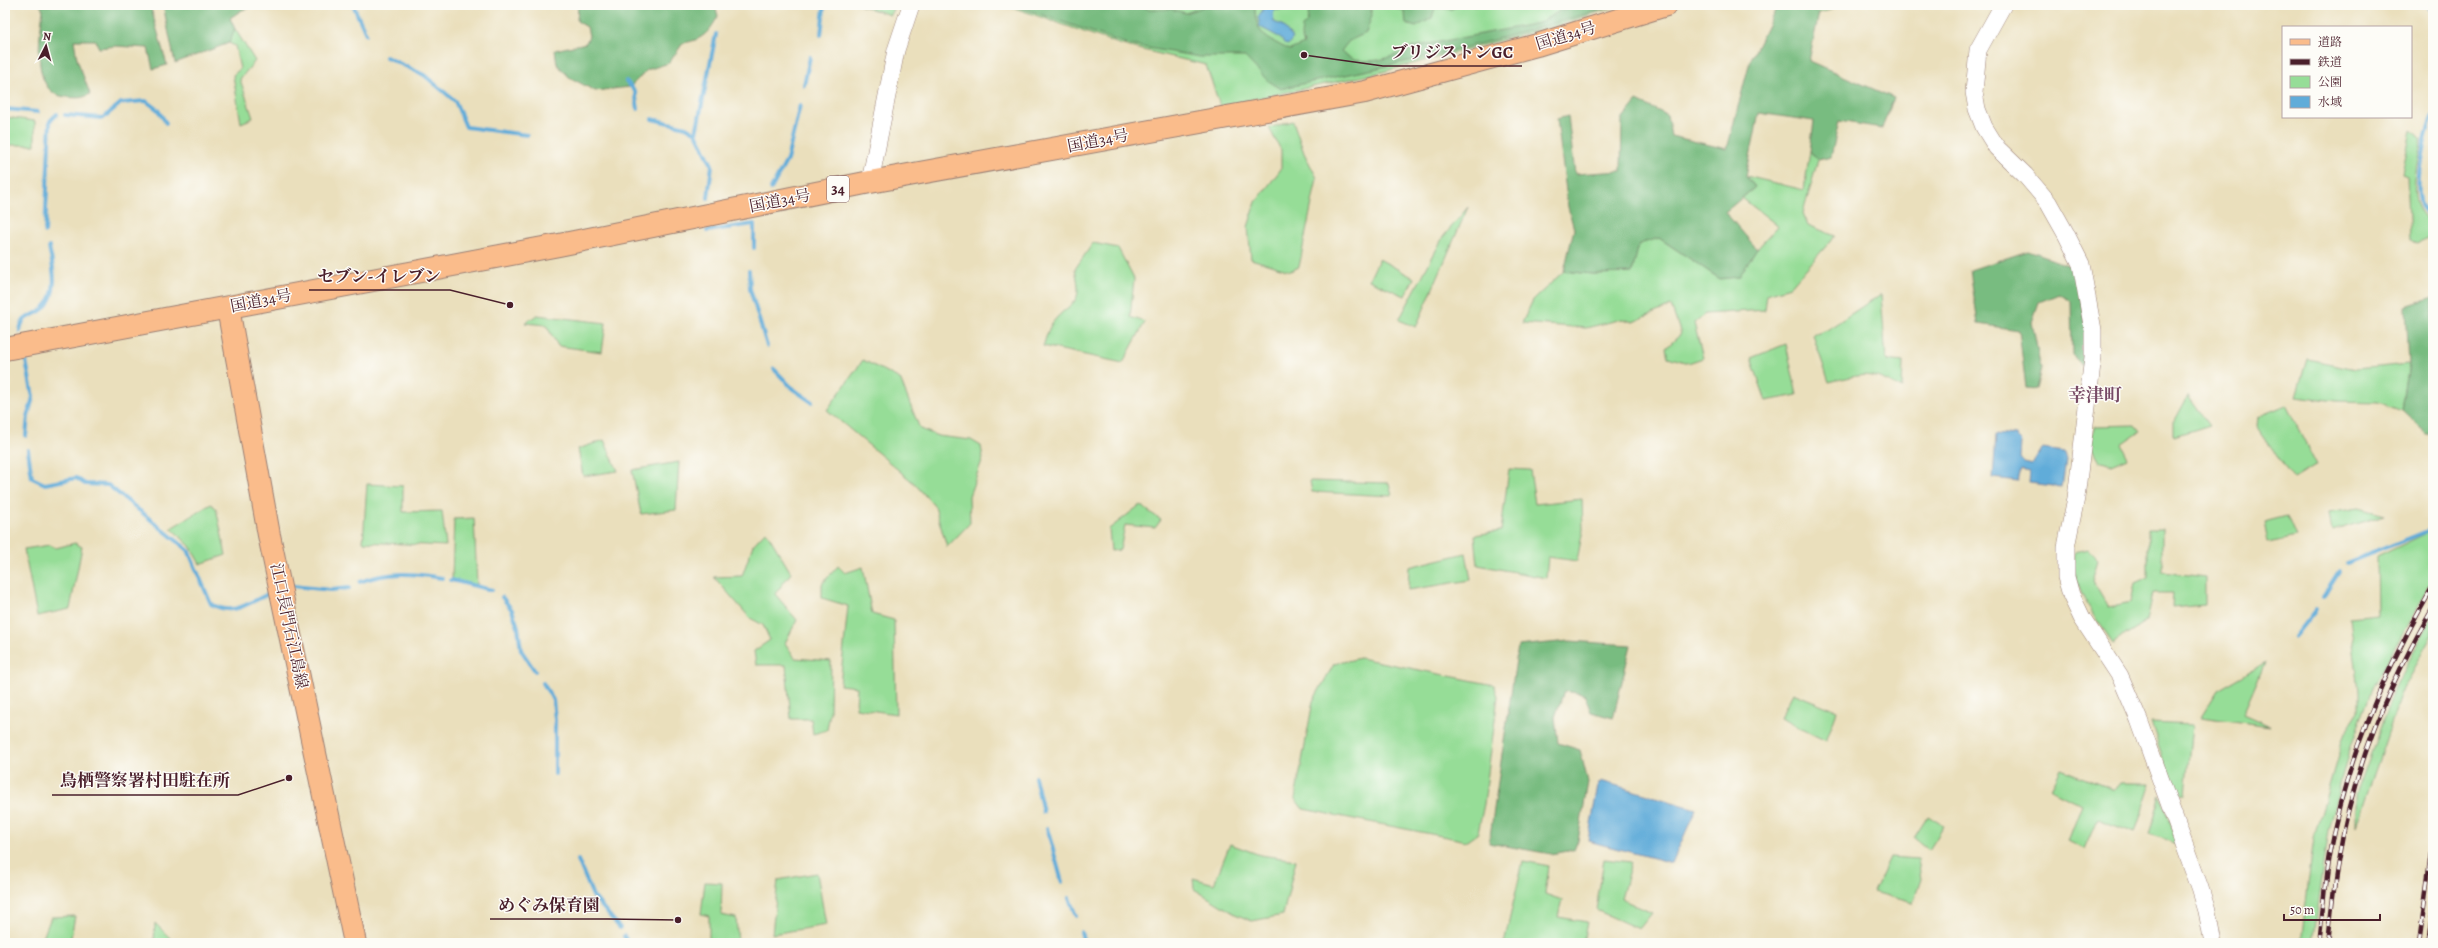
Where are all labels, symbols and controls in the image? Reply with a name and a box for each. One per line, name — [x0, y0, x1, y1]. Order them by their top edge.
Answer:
street label: 国道34号 — [1533, 16, 1599, 56]
north arrow — [26, 26, 66, 66]
legend — [2282, 26, 2412, 118]
text: N — [42, 29, 52, 44]
text: 道路 — [2318, 34, 2342, 50]
callout: ブリジストンGC — [1383, 37, 1522, 66]
text: ブリジストンGC — [1391, 41, 1513, 64]
text: 鉄道 — [2317, 54, 2342, 70]
text: 公園 — [2318, 74, 2342, 90]
text: 水域 — [2318, 94, 2342, 110]
street label: 国道34号 — [1066, 124, 1130, 158]
road number: 34 — [827, 176, 849, 202]
street label: 国道34号 — [748, 184, 812, 218]
callout: セブン-イレブン — [309, 261, 450, 290]
text: セブン-イレブン — [317, 265, 441, 288]
street label: 国道34号 — [229, 284, 293, 318]
district label: 幸津町 — [2068, 383, 2122, 407]
street label: 江口長門石江島線 — [265, 561, 313, 691]
callout: 鳥栖警察署村田駐在所 — [52, 766, 238, 795]
text: 鳥栖警察署村田駐在所 — [60, 769, 230, 792]
callout: めぐみ保育園 — [490, 890, 608, 919]
text: めぐみ保育園 — [498, 894, 600, 917]
scale bar — [2284, 896, 2380, 922]
text: 50 m — [2290, 902, 2314, 918]

